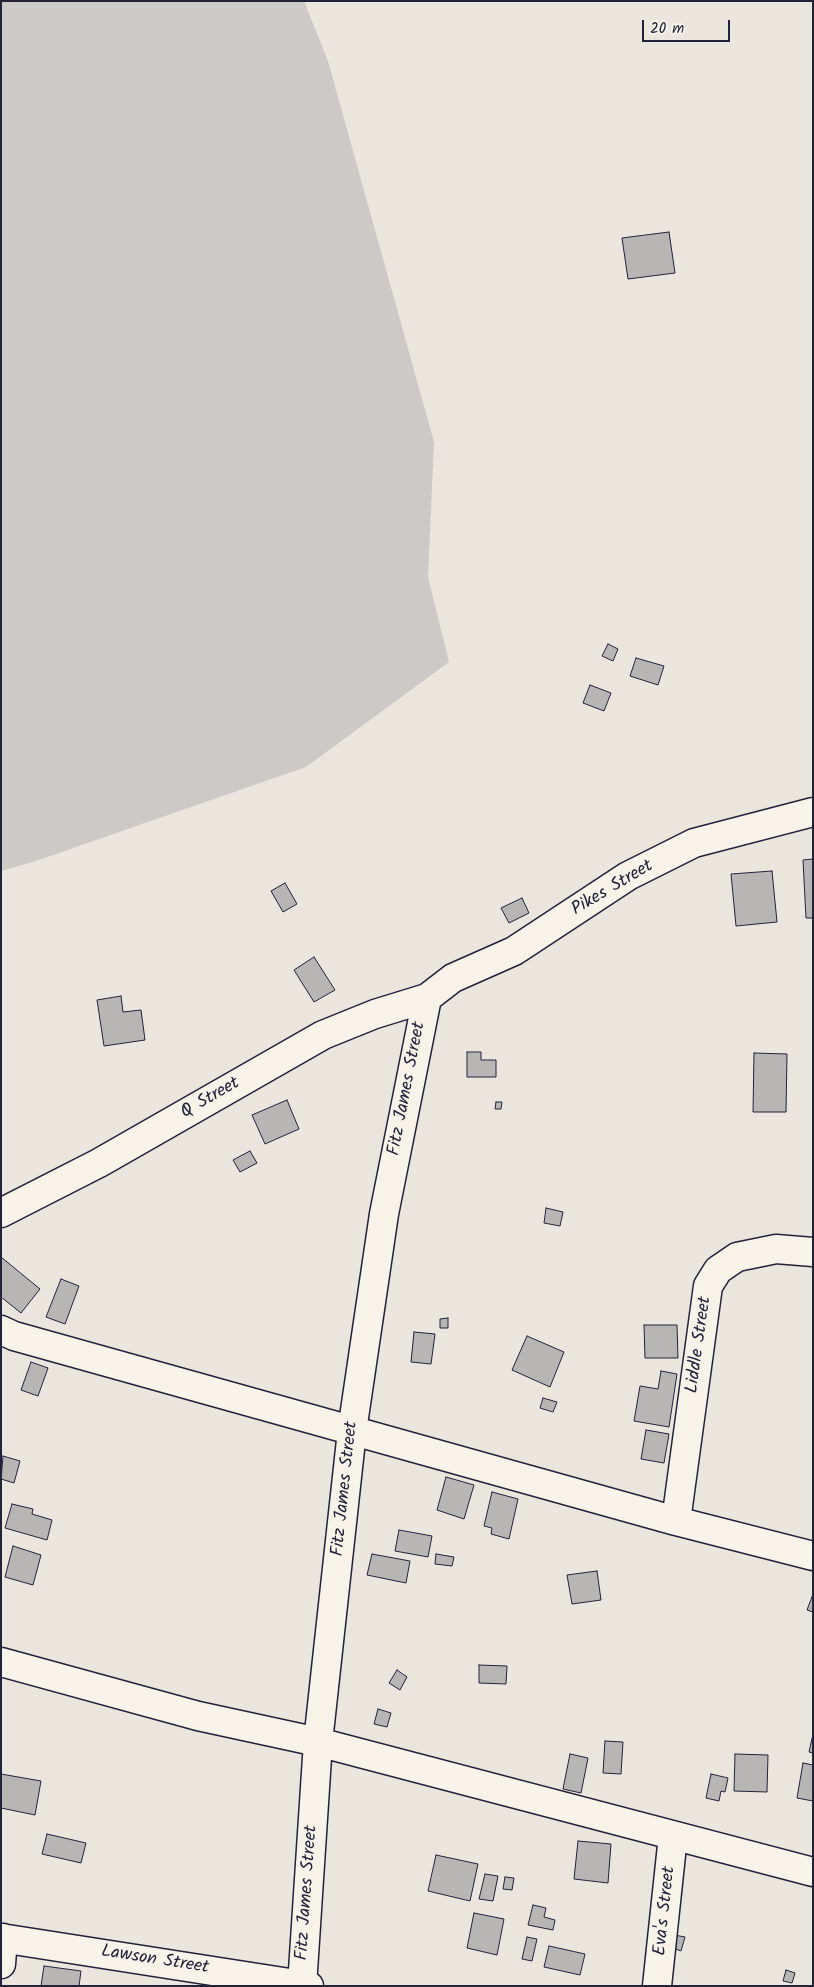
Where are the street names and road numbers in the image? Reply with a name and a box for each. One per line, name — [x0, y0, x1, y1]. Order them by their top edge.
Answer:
street label: Pikes Street — [568, 856, 658, 922]
street label: Fitz James Street — [384, 1020, 432, 1158]
street label: Q Street — [178, 1074, 244, 1124]
street label: Liddle Street — [683, 1295, 717, 1395]
street label: Fitz James Street — [328, 1420, 364, 1558]
street label: Fitz James Street — [292, 1825, 324, 1961]
street label: Eva's Street — [651, 1865, 681, 1957]
street label: Lawson Street — [100, 1942, 210, 1980]

